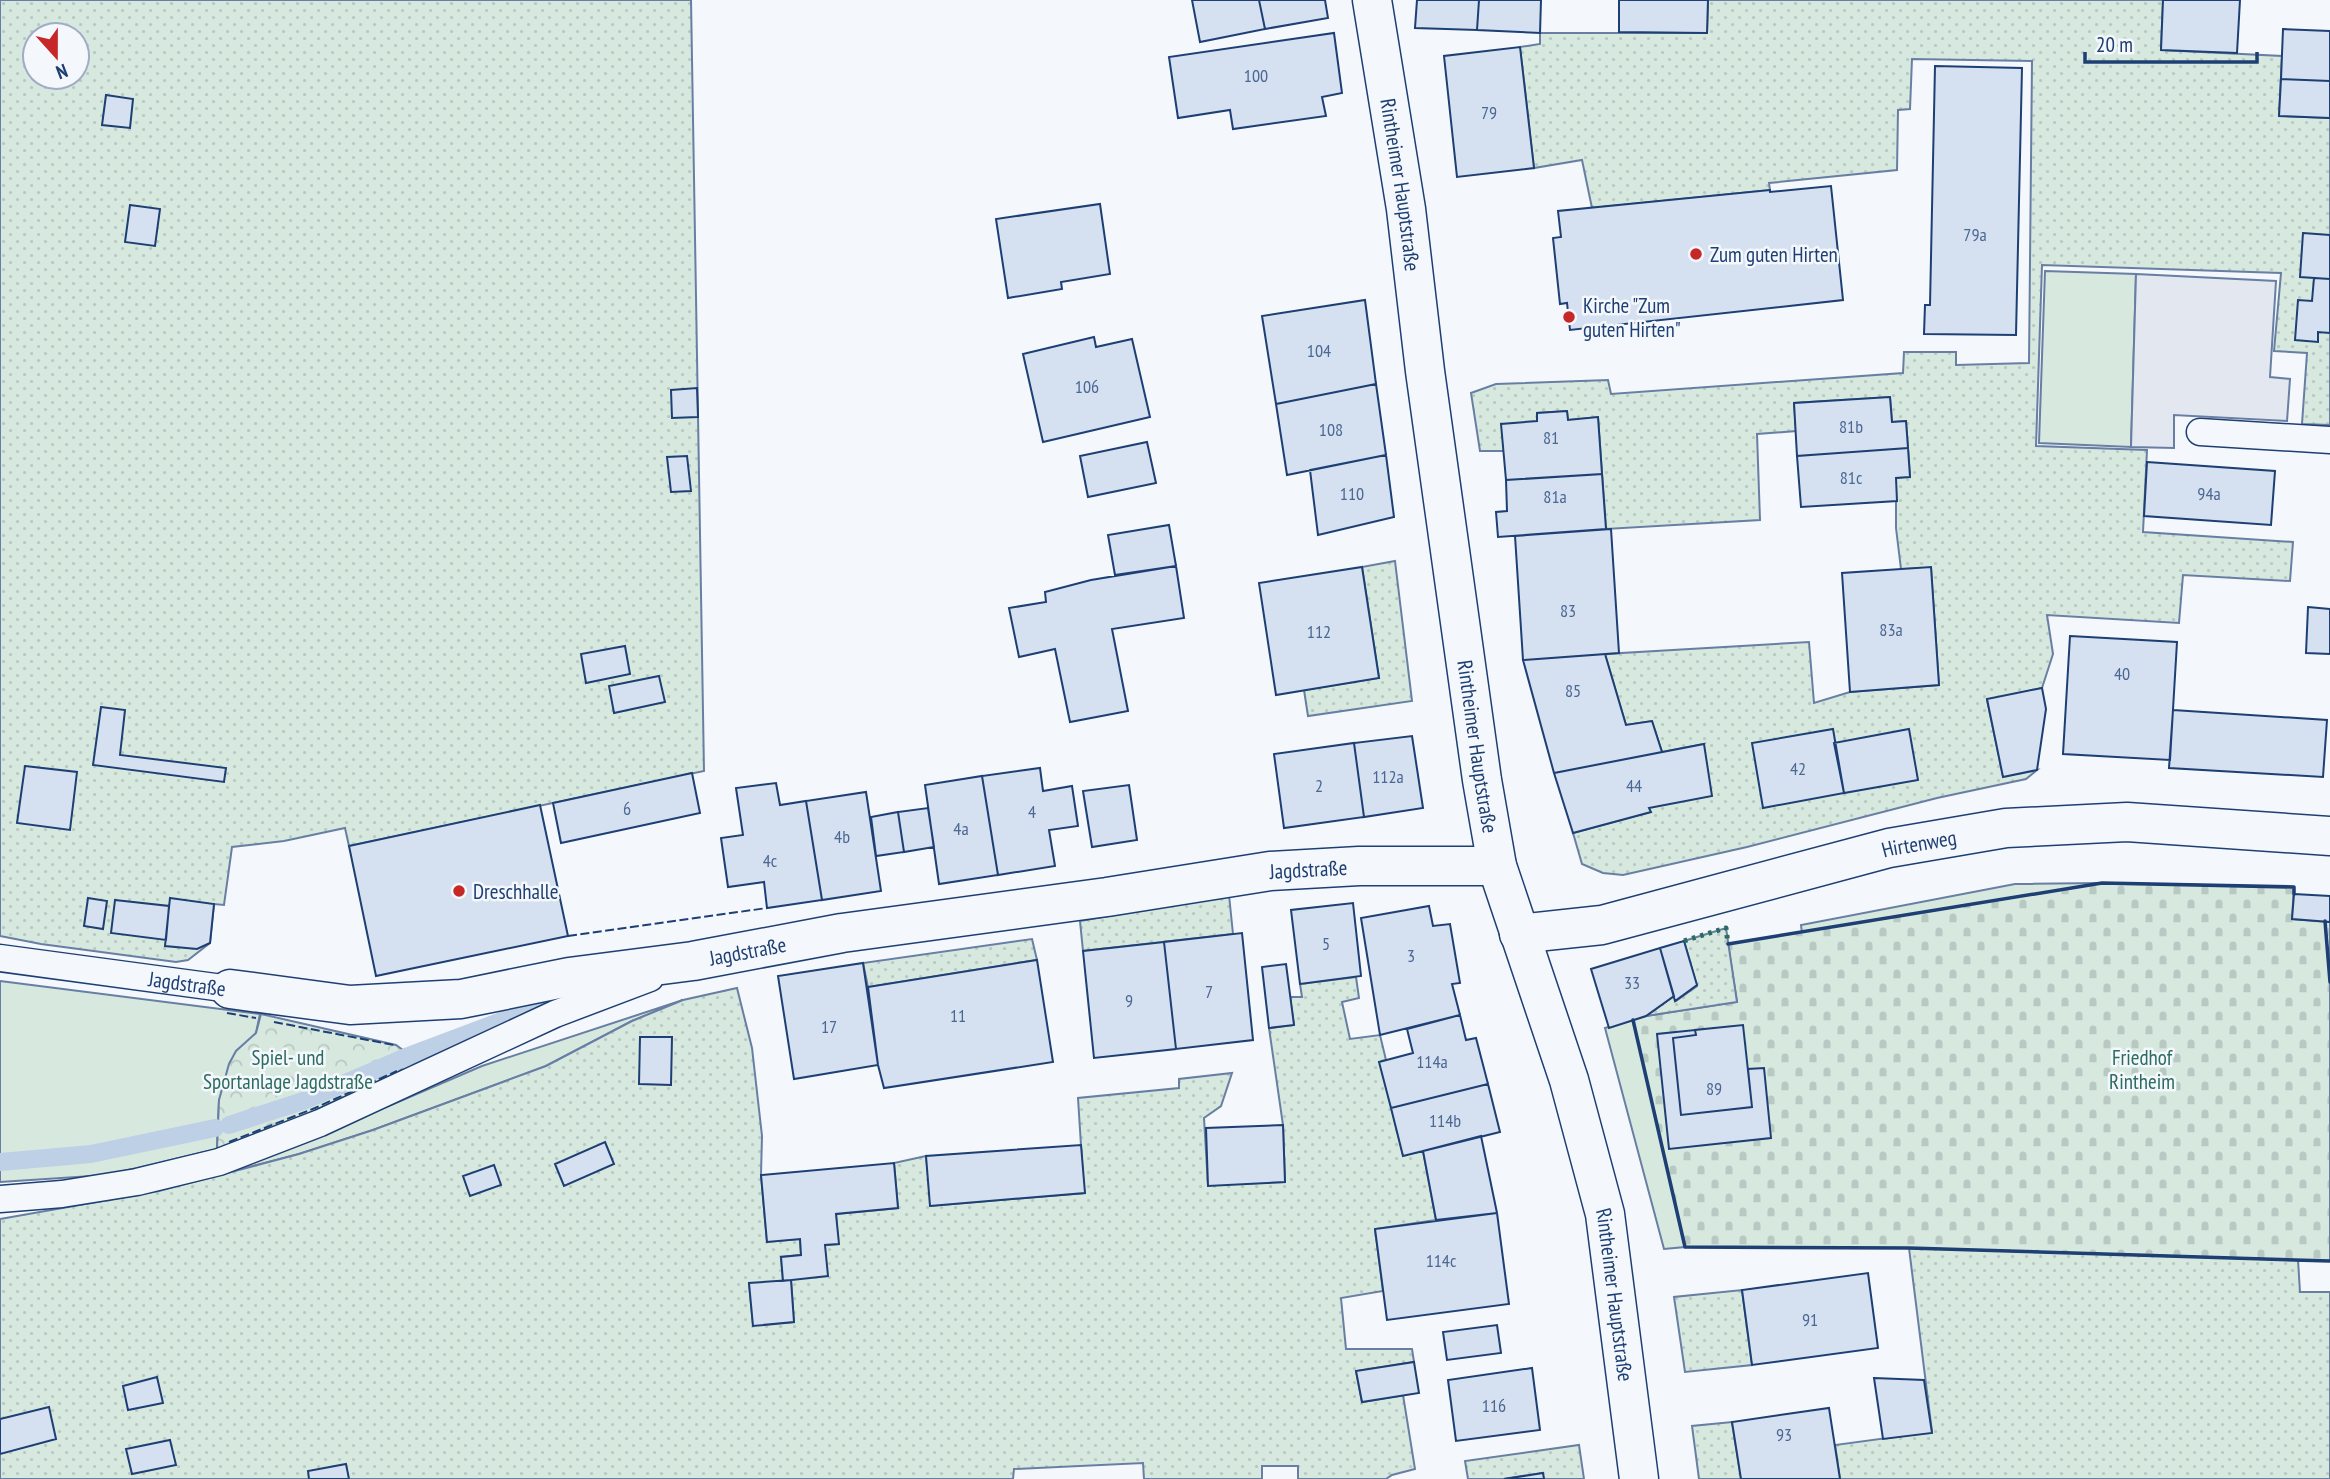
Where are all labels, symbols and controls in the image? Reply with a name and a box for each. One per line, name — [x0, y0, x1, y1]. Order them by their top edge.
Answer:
north arrow — [21, 21, 91, 91]
scale bar — [2085, 21, 2256, 65]
text: 20 m — [2096, 31, 2133, 58]
text: N — [53, 59, 71, 85]
house number: 100 — [1244, 64, 1268, 87]
street label: Rintheimer Hauptstraße — [1375, 96, 1427, 273]
house number: 79 — [1481, 101, 1497, 124]
house number: 79a — [1963, 223, 1987, 246]
place label: Zum guten Hirten — [1710, 241, 1838, 268]
marker: Zum guten Hirten — [1688, 246, 1704, 262]
place label: Kirche "Zum guten Hirten" — [1583, 292, 1681, 343]
marker: Kirche "Zum guten Hirten" — [1561, 309, 1577, 325]
house number: 104 — [1307, 339, 1331, 362]
house number: 106 — [1075, 375, 1099, 398]
house number: 81b — [1839, 415, 1863, 438]
house number: 108 — [1319, 418, 1343, 441]
house number: 81 — [1543, 426, 1559, 449]
house number: 81c — [1840, 466, 1863, 489]
house number: 110 — [1340, 482, 1364, 505]
house number: 94a — [2197, 482, 2221, 505]
house number: 81a — [1543, 485, 1567, 508]
house number: 83 — [1560, 599, 1576, 622]
house number: 83a — [1879, 618, 1903, 641]
house number: 112 — [1307, 620, 1331, 643]
street label: Rintheimer Hauptstraße — [1452, 658, 1504, 835]
house number: 40 — [2114, 662, 2130, 685]
house number: 85 — [1565, 679, 1581, 702]
house number: 42 — [1790, 757, 1806, 780]
house number: 112a — [1372, 765, 1404, 788]
house number: 2 — [1315, 774, 1323, 797]
house number: 44 — [1626, 774, 1642, 797]
house number: 6 — [623, 797, 631, 820]
house number: 4 — [1028, 800, 1036, 823]
house number: 4a — [953, 817, 969, 840]
street label: Hirtenweg — [1878, 823, 1958, 863]
house number: 4b — [834, 825, 850, 848]
house number: 4c — [763, 849, 778, 872]
street label: Jagdstraße — [1268, 853, 1348, 885]
place label: Dreschhalle — [473, 878, 558, 905]
marker: Dreschhalle — [451, 883, 467, 899]
street label: Jagdstraße — [706, 930, 788, 971]
house number: 5 — [1322, 932, 1330, 955]
house number: 3 — [1407, 944, 1415, 967]
street label: Jagdstraße — [146, 965, 228, 1002]
house number: 33 — [1624, 971, 1640, 994]
house number: 7 — [1205, 980, 1213, 1003]
house number: 9 — [1125, 989, 1133, 1012]
house number: 11 — [950, 1004, 966, 1027]
house number: 17 — [821, 1015, 837, 1038]
park label: Spiel- und Sportanlage Jagdstraße — [203, 1044, 373, 1095]
park label: Friedhof Rintheim — [2109, 1044, 2175, 1095]
house number: 114a — [1416, 1050, 1448, 1073]
house number: 89 — [1706, 1077, 1722, 1100]
house number: 114b — [1429, 1109, 1461, 1132]
street label: Rintheimer Hauptstraße — [1590, 1205, 1640, 1383]
house number: 114c — [1426, 1249, 1457, 1272]
house number: 91 — [1802, 1308, 1818, 1331]
house number: 116 — [1482, 1394, 1506, 1417]
house number: 93 — [1776, 1423, 1792, 1446]

